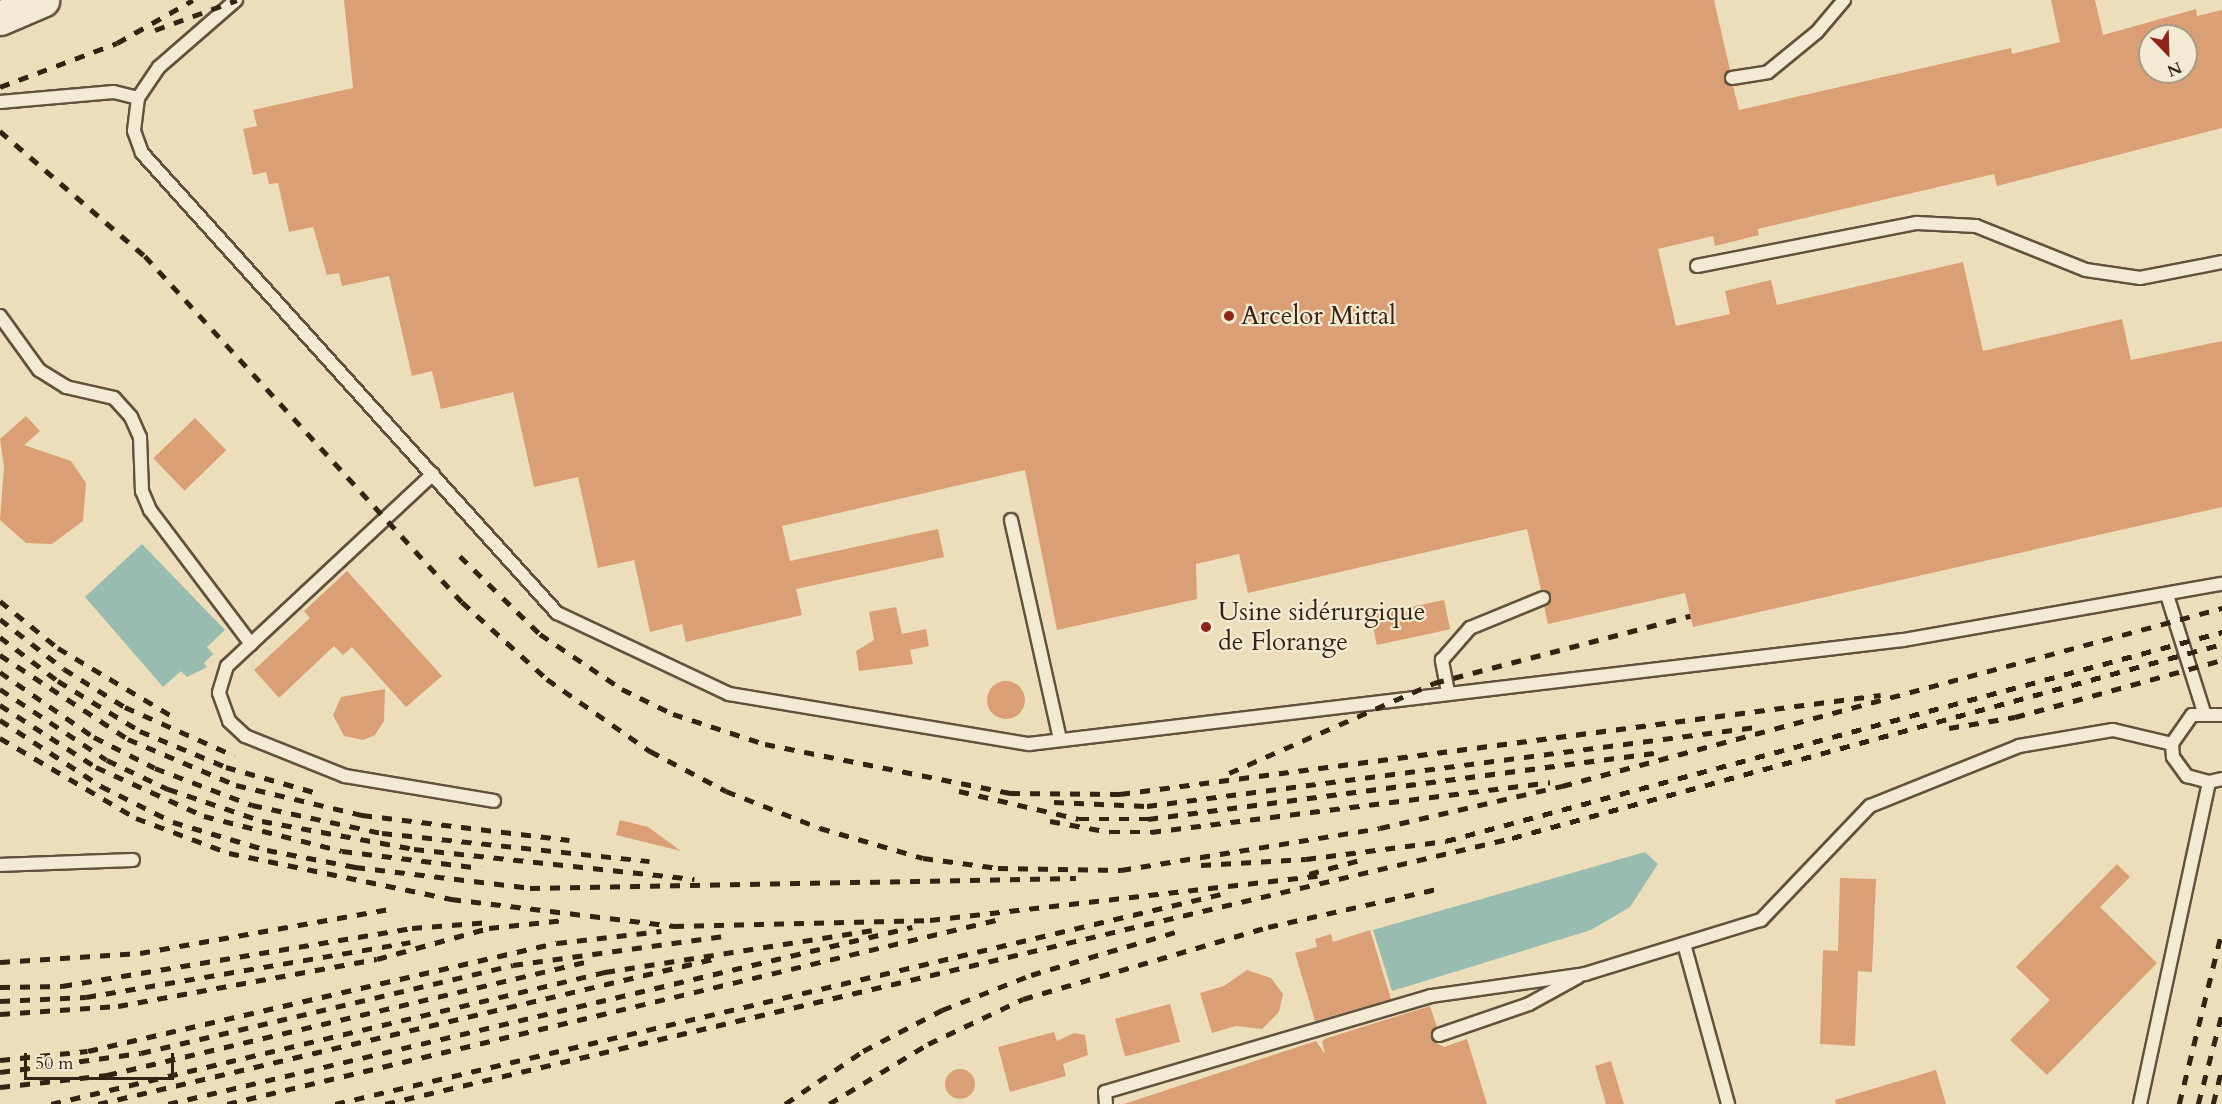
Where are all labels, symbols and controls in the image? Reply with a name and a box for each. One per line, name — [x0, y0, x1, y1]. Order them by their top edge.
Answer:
north arrow — [2138, 24, 2198, 84]
text: N — [2164, 56, 2185, 82]
place label: Arcelor Mittal — [1241, 300, 1396, 332]
marker: Arcelor Mittal — [1222, 309, 1236, 323]
place label: Usine sidérurgique de Florange — [1218, 596, 1426, 658]
marker: Usine sidérurgique de Florange — [1199, 620, 1213, 634]
scale bar — [27, 1041, 177, 1079]
text: 50 m — [35, 1051, 74, 1076]

